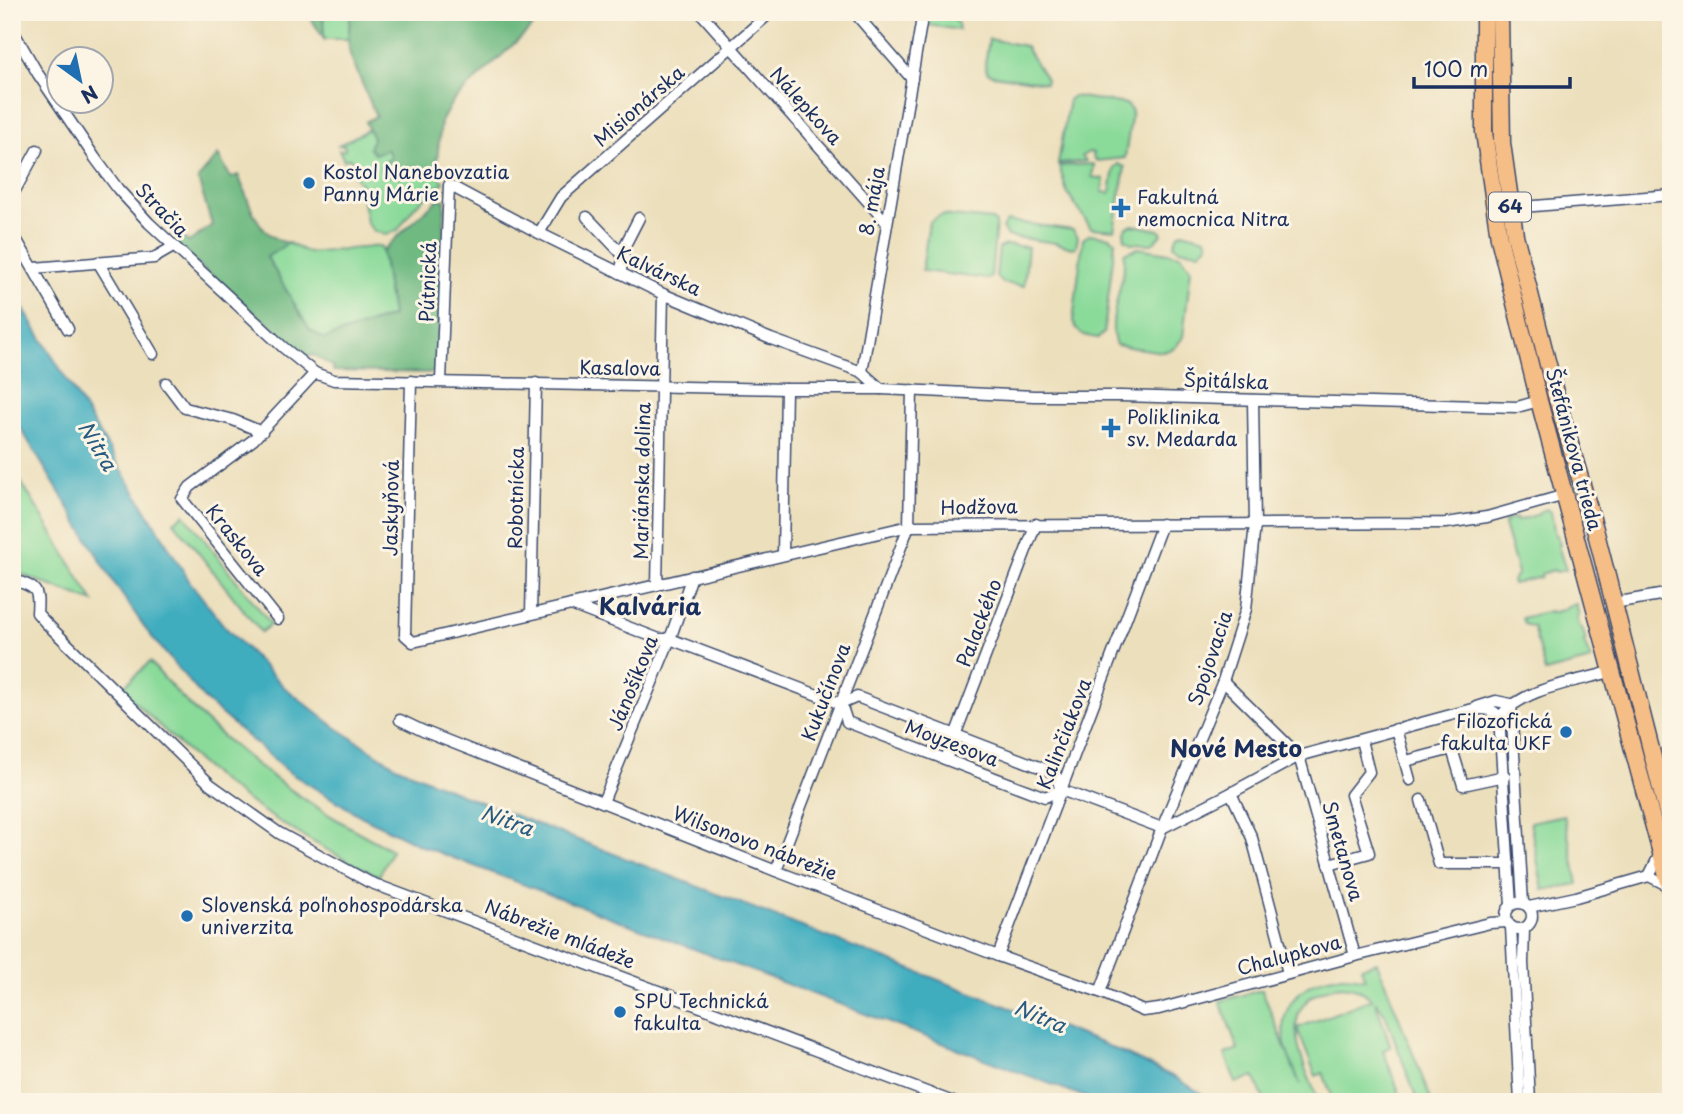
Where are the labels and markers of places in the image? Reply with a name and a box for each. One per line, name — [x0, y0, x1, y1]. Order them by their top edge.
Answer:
place label: Kostol Nanebovzatia Panny Márie — [323, 157, 509, 207]
marker: Kostol Nanebovzatia Panny Márie — [301, 175, 317, 191]
place label: Fakultná nemocnica Nitra — [1137, 182, 1290, 232]
marker: Fakultná nemocnica Nitra — [1111, 198, 1131, 218]
place label: Poliklinika sv. Medarda — [1127, 402, 1237, 452]
marker: Poliklinika sv. Medarda — [1101, 418, 1121, 438]
place label: Filozofická fakulta UKF — [1441, 706, 1552, 756]
marker: Filozofická fakulta UKF — [1558, 724, 1574, 740]
place label: Slovenská poľnohospodárska univerzita — [201, 890, 463, 940]
marker: Slovenská poľnohospodárska univerzita — [179, 908, 195, 924]
place label: SPU Technická fakulta — [634, 986, 769, 1036]
marker: SPU Technická fakulta — [612, 1004, 628, 1020]

